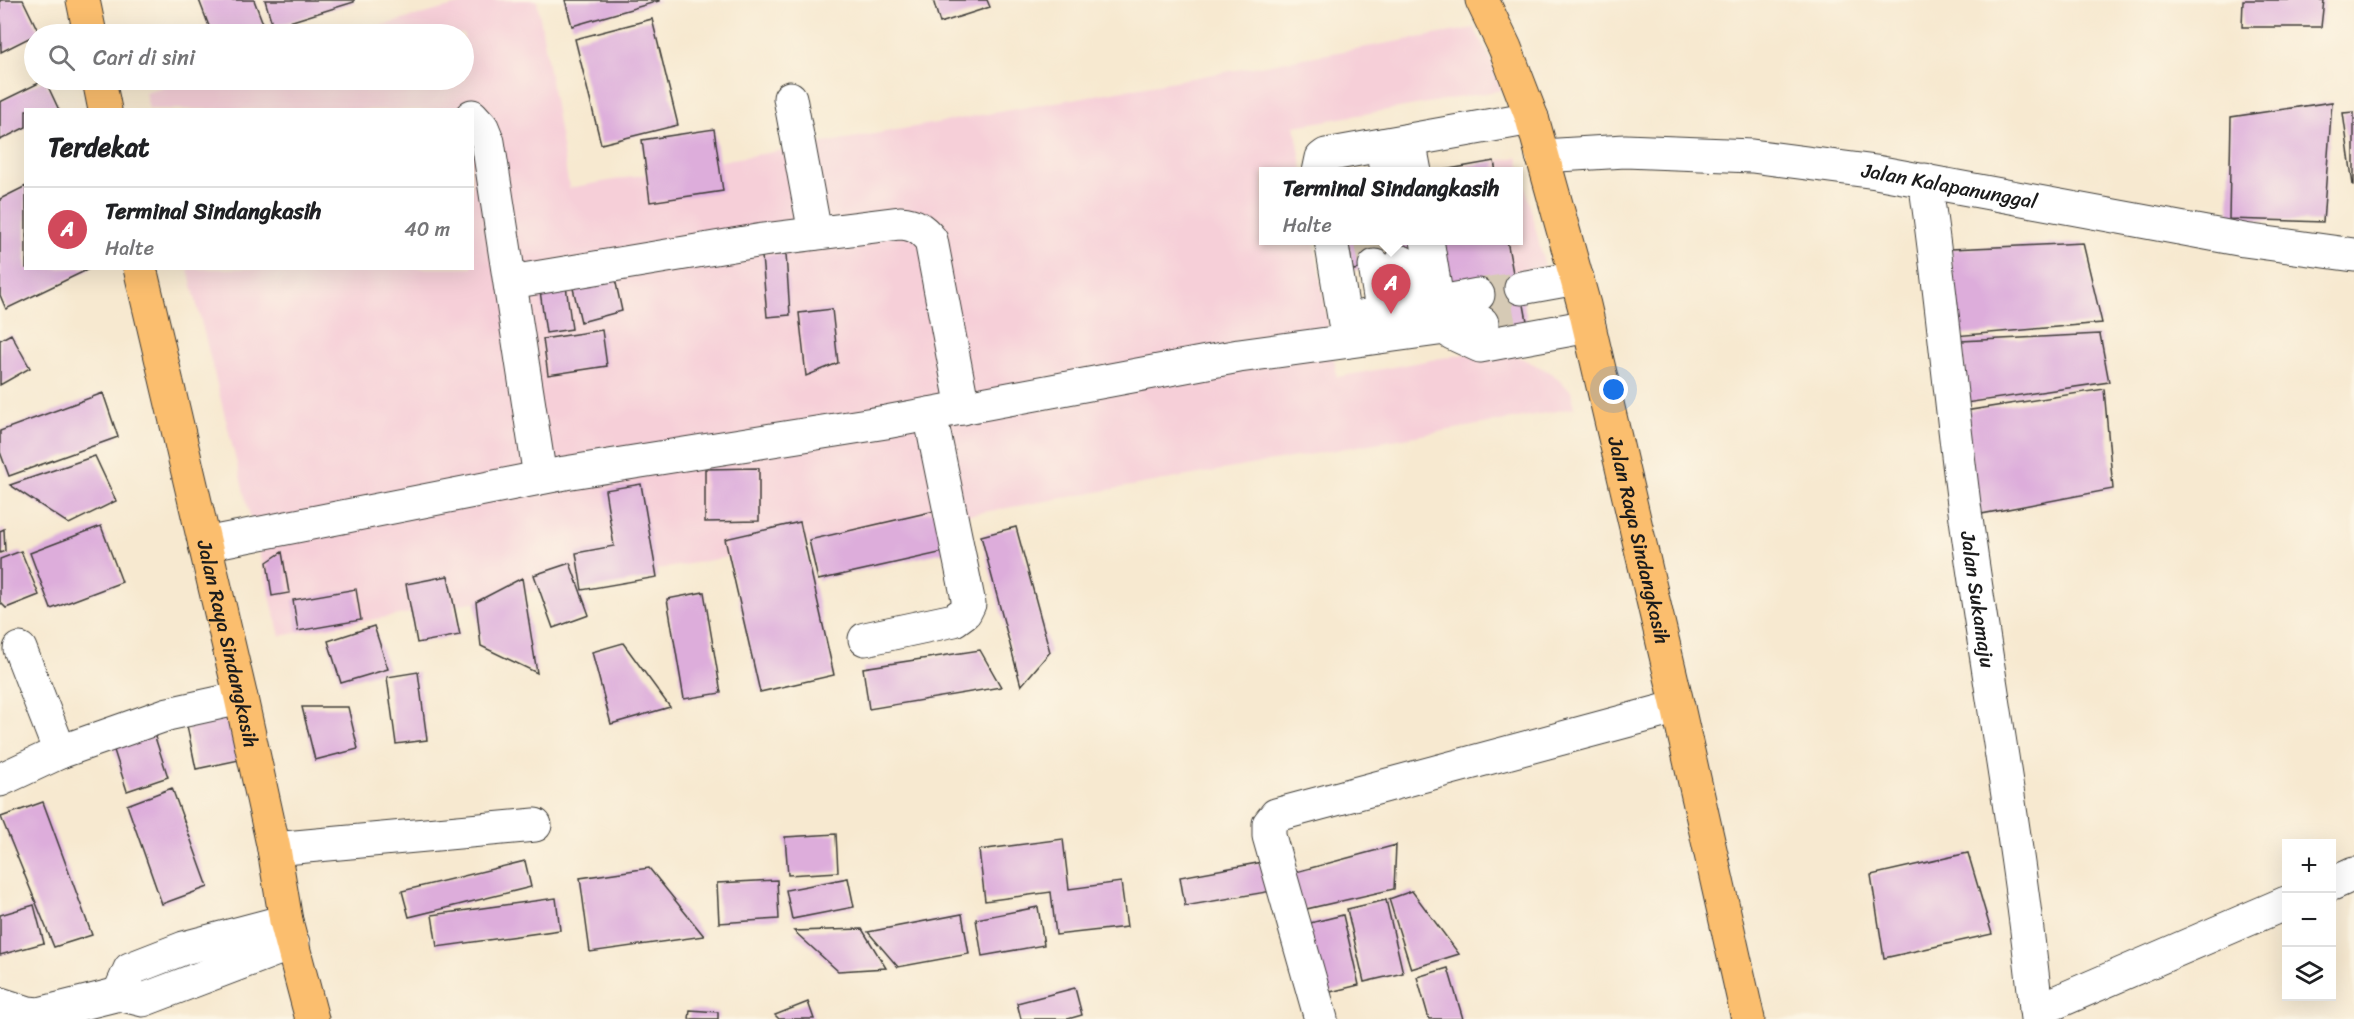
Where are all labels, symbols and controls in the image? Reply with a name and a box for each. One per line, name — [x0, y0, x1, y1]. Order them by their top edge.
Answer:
search box — [24, 24, 474, 90]
text: Cari di sini — [93, 38, 195, 77]
icon: search — [45, 41, 78, 74]
text: Terdekat — [48, 124, 149, 170]
street label: Jalan Kalapanunggal — [1859, 153, 2041, 219]
popup — [1259, 167, 1523, 245]
text: Terminal Sindangkasih — [1283, 169, 1499, 208]
text: Terminal Sindangkasih — [105, 192, 321, 231]
text: Halte — [1283, 208, 1332, 243]
text: A — [61, 212, 74, 247]
text: 40 m — [404, 212, 450, 247]
text: Halte — [105, 231, 154, 266]
pin: A — [1372, 264, 1410, 314]
your location — [1599, 375, 1628, 404]
street label: Jalan Raya Sindangkasih — [1598, 432, 1680, 648]
street label: Jalan Sukamaju — [1950, 528, 2005, 671]
street label: Jalan Raya Sindangkasih — [187, 535, 269, 751]
map controls — [2282, 839, 2336, 1001]
button: + — [2282, 839, 2336, 893]
button: − — [2282, 893, 2336, 947]
button: layers — [2282, 947, 2336, 1001]

